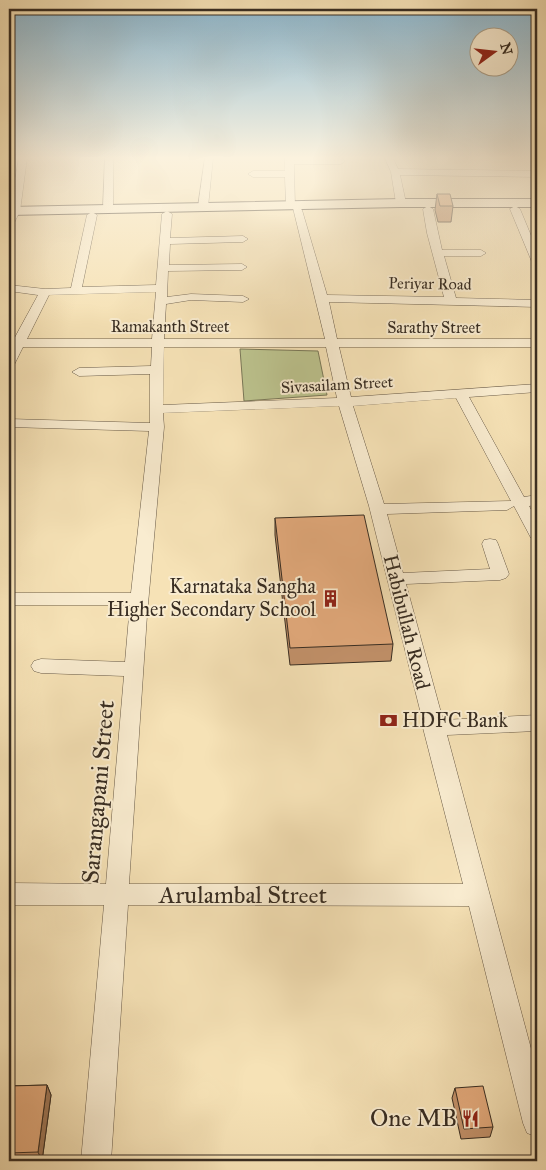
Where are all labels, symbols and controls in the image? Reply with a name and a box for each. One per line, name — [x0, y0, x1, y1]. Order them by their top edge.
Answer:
north arrow — [468, 28, 518, 78]
text: N — [496, 41, 516, 57]
street label: Periyar Road — [388, 273, 472, 294]
street label: Ramakanth Street — [111, 317, 230, 336]
street label: Sarathy Street — [387, 318, 481, 337]
street label: Sivasailam Street — [280, 372, 394, 397]
street label: Habibullah Road — [379, 552, 435, 692]
place label: Karnataka Sangha Higher Secondary School — [107, 574, 317, 622]
building icon: Karnataka Sangha Higher Secondary School — [320, 588, 340, 608]
street label: Sarangapani Street — [75, 699, 121, 885]
place label: HDFC Bank — [402, 708, 508, 732]
bank icon: HDFC Bank — [378, 710, 398, 730]
street label: Arulambal Street — [158, 880, 327, 910]
place label: One MB — [370, 1103, 457, 1133]
restaurant icon: One MB — [461, 1108, 481, 1128]

